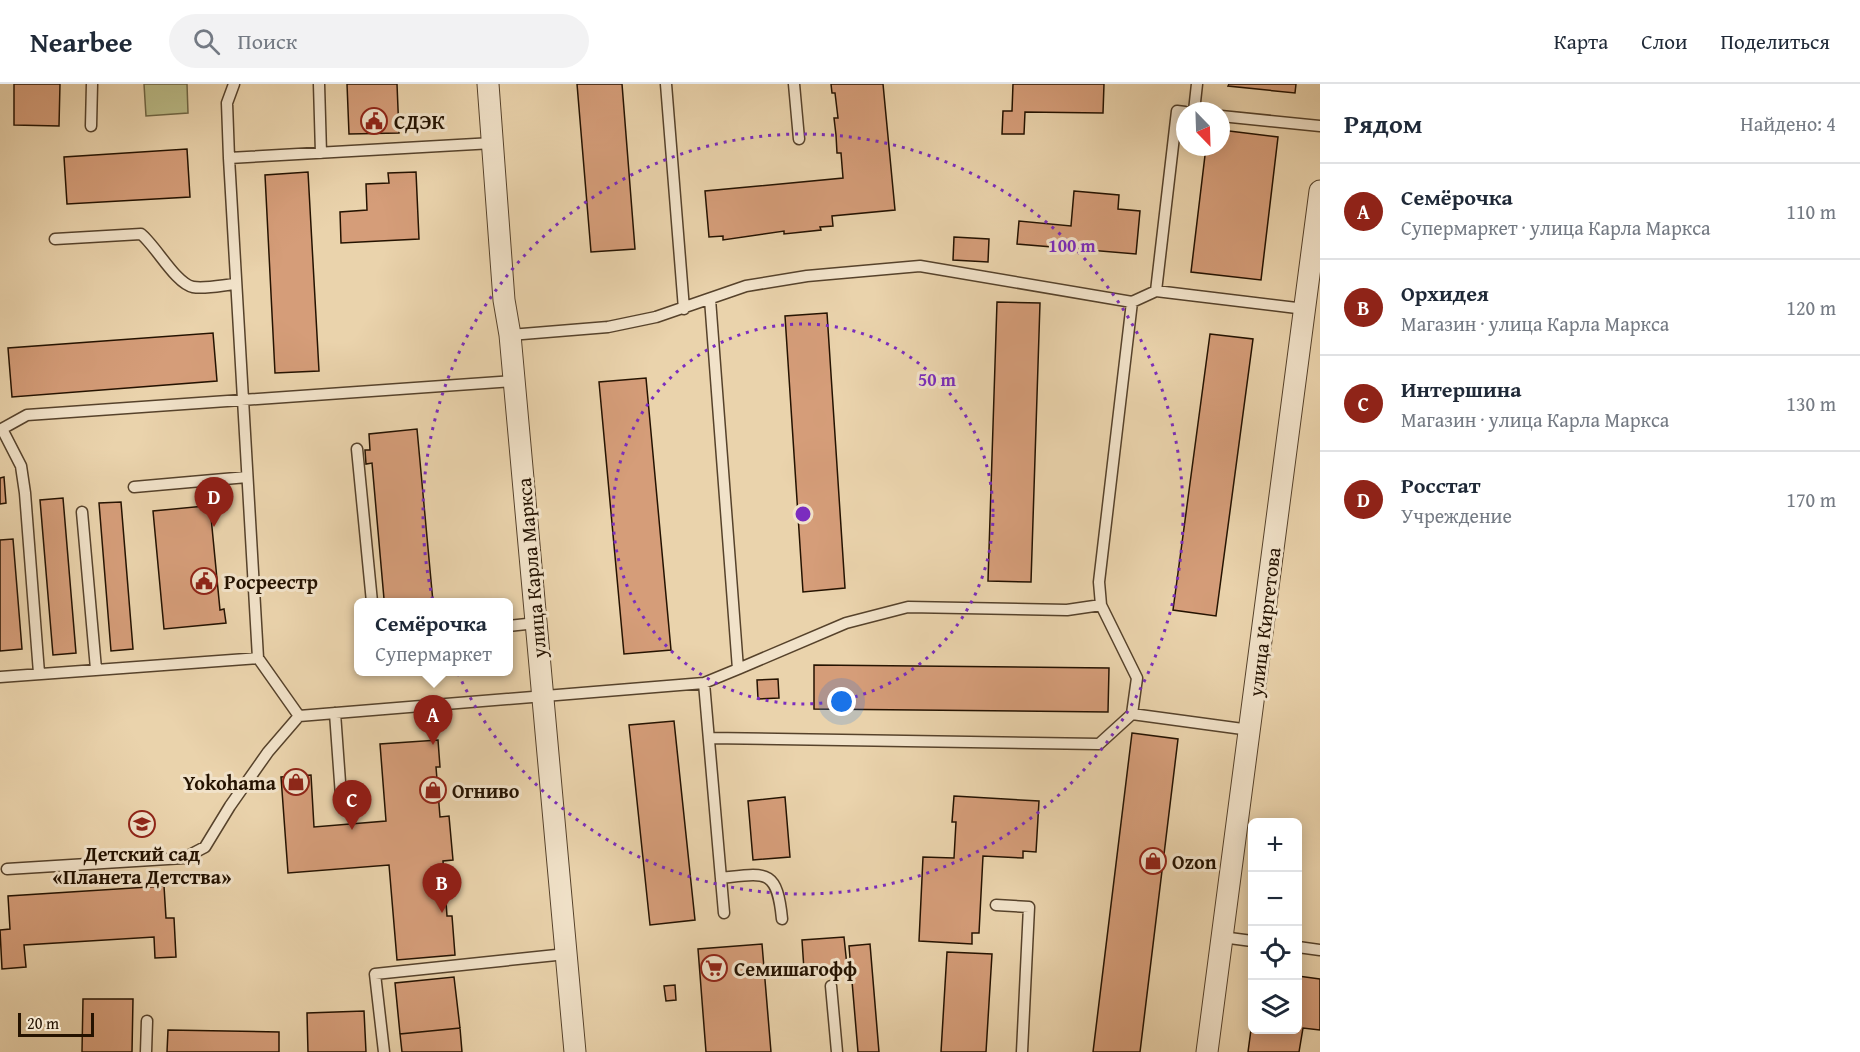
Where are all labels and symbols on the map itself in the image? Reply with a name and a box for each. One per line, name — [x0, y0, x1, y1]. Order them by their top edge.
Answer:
north arrow — [1176, 102, 1230, 156]
public building icon: СДЭК — [359, 106, 389, 136]
place label: СДЭК — [394, 107, 445, 136]
text: 100 m — [1048, 232, 1096, 259]
text: 50 m — [918, 366, 957, 393]
street label: улица Карла Маркса — [509, 476, 553, 660]
pin: D — [194, 478, 234, 527]
centre of rings — [793, 504, 813, 524]
street label: улица Киргетова — [1240, 545, 1288, 699]
public building icon: Росреестр — [189, 566, 219, 596]
place label: Росреестр — [224, 567, 318, 596]
your location — [827, 687, 856, 716]
pin: A — [414, 696, 452, 745]
shop icon: Yokohama — [281, 767, 311, 797]
place label: Yokohama — [183, 768, 277, 797]
shop icon: Огниво — [418, 775, 448, 805]
place label: Огниво — [452, 776, 520, 805]
pin: C — [332, 780, 372, 830]
school or university icon: Детский сад «Планета Детства» — [127, 809, 157, 839]
place label: Детский сад «Планета Детства» — [53, 839, 231, 891]
shop icon: Ozon — [1138, 846, 1168, 876]
place label: Ozon — [1172, 847, 1217, 876]
pin: B — [422, 864, 462, 913]
supermarket icon: Семишагофф — [699, 953, 729, 983]
place label: Семишагофф — [734, 954, 857, 983]
scale bar — [18, 1010, 94, 1038]

